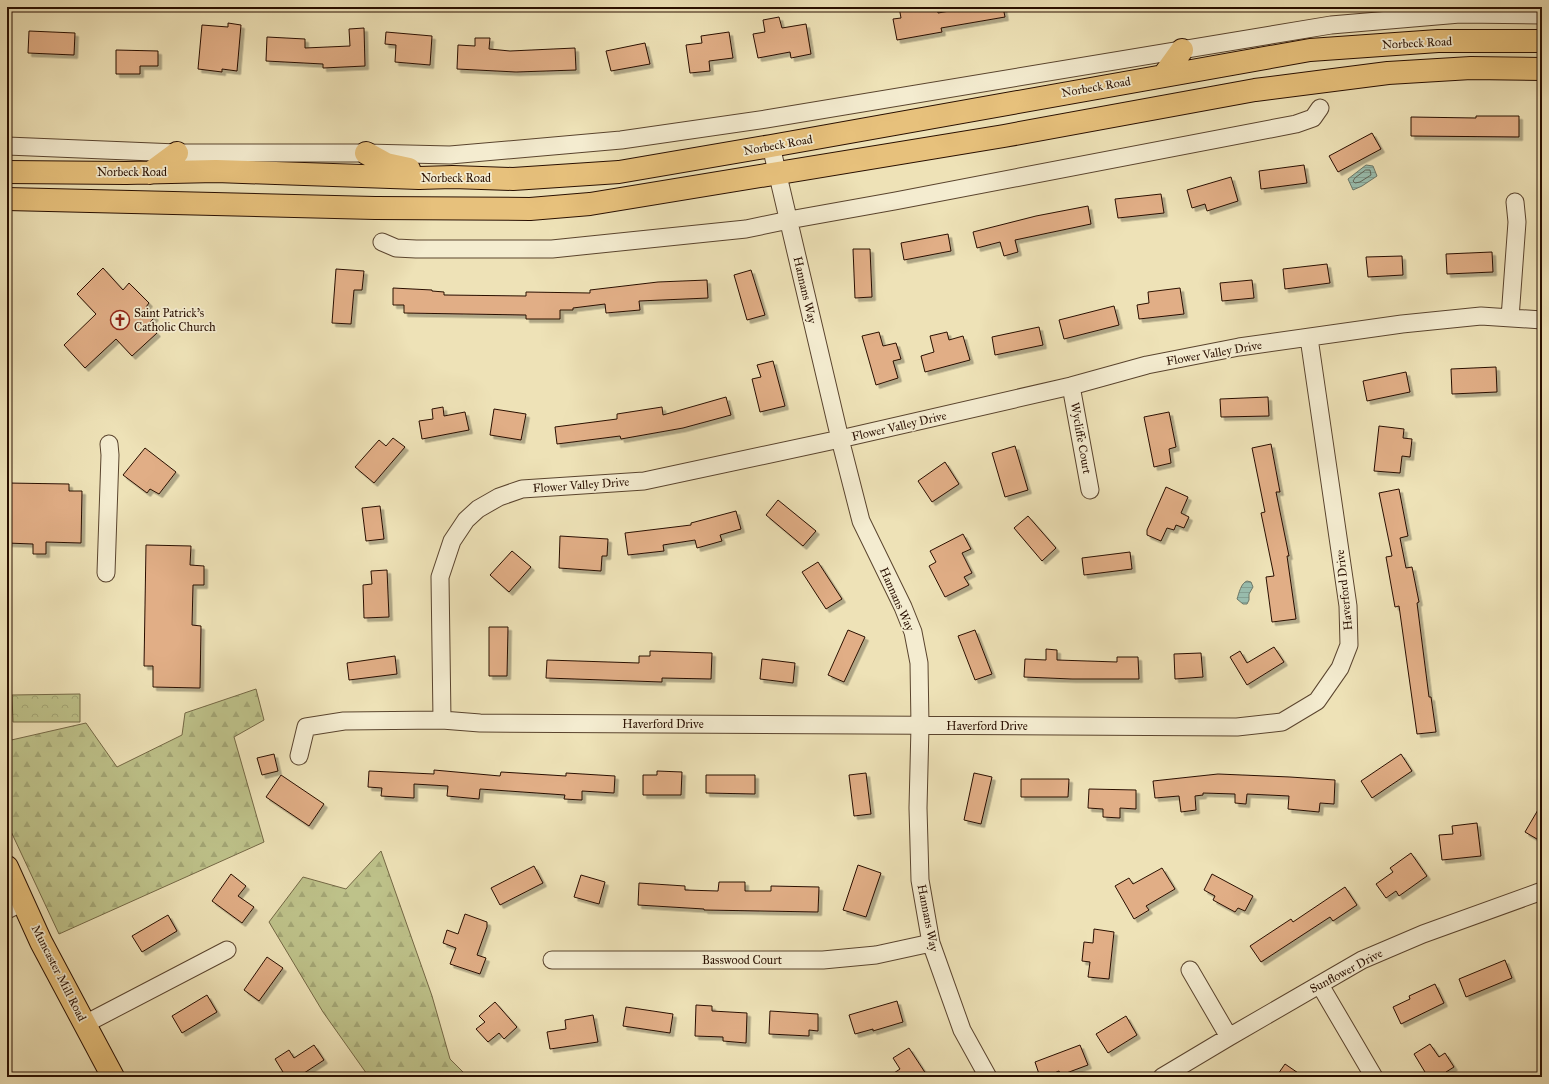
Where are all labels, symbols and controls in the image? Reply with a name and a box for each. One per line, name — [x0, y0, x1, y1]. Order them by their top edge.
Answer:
street label: Norbeck Road — [1382, 34, 1452, 52]
street label: Norbeck Road — [1060, 74, 1132, 100]
street label: Norbeck Road — [742, 132, 814, 158]
street label: Norbeck Road — [97, 165, 167, 179]
street label: Norbeck Road — [421, 171, 491, 185]
street label: Hannans Way — [790, 255, 820, 325]
place label: Saint Patrick's Catholic Church — [134, 306, 216, 334]
church icon: Saint Patrick's Catholic Church — [109, 309, 131, 331]
street label: Flower Valley Drive — [1165, 338, 1263, 368]
street label: Wycliffe Court — [1068, 401, 1094, 476]
street label: Flower Valley Drive — [850, 408, 948, 444]
street label: Flower Valley Drive — [532, 475, 630, 495]
street label: Haverford Drive — [1333, 549, 1355, 631]
street label: Hannans Way — [877, 565, 917, 633]
street label: Haverford Drive — [622, 717, 704, 731]
street label: Haverford Drive — [946, 719, 1028, 733]
street label: Hannans Way — [915, 883, 941, 953]
street label: Muncaster Mill Road — [29, 922, 89, 1024]
street label: Sunflower Drive — [1307, 946, 1385, 996]
street label: Basswood Court — [702, 953, 783, 967]

